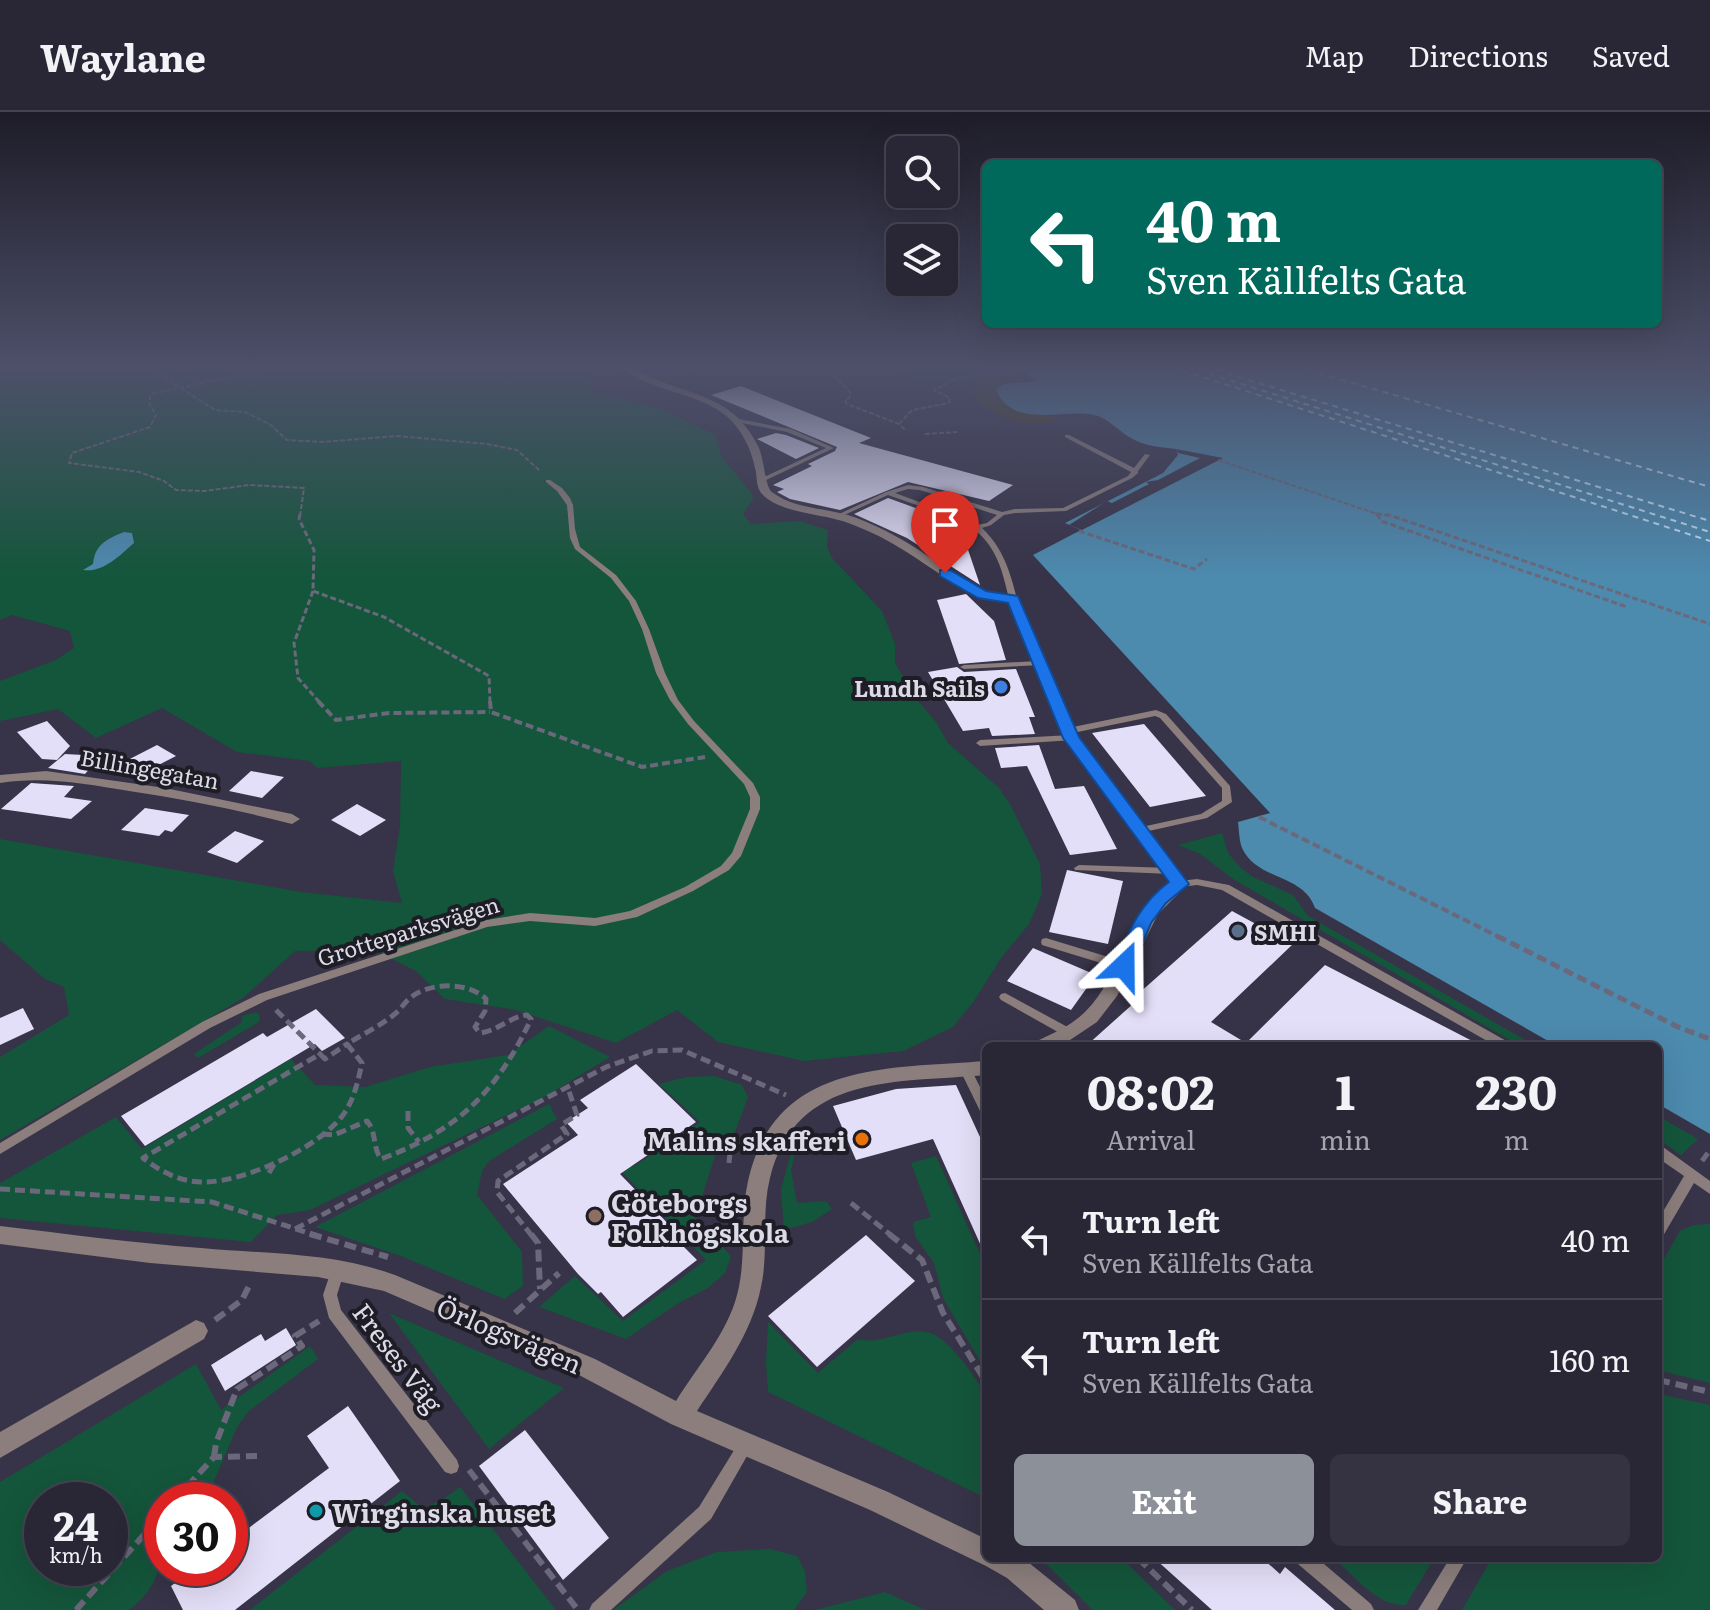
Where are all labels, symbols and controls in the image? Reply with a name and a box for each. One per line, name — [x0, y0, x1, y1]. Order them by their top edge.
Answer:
text: Waylane — [40, 27, 206, 84]
text: Map — [1305, 34, 1364, 76]
text: Directions — [1408, 34, 1548, 76]
text: Saved — [1592, 34, 1670, 76]
map controls — [886, 136, 958, 296]
button: search — [886, 136, 958, 208]
text: 40 m — [1146, 176, 1281, 259]
icon: left — [1014, 192, 1118, 296]
button: layers — [886, 224, 958, 296]
text: Sven Källfelts Gata — [1146, 252, 1466, 305]
pin — [911, 491, 979, 573]
icon: arrive — [923, 503, 967, 547]
place label: Lundh Sails — [854, 671, 985, 704]
marker: Lundh Sails — [992, 678, 1010, 696]
street label: Billingegatan — [78, 740, 222, 796]
street label: Grotteparksvägen — [313, 887, 503, 973]
place label: SMHI — [1254, 915, 1317, 948]
marker: SMHI — [1229, 922, 1247, 940]
position arrow — [1082, 924, 1166, 1008]
text: 08:02 — [1087, 1054, 1215, 1125]
text: 1 — [1335, 1054, 1355, 1125]
text: 230 — [1475, 1054, 1557, 1125]
text: Arrival — [1106, 1119, 1195, 1158]
text: min — [1320, 1119, 1371, 1158]
text: m — [1504, 1119, 1529, 1158]
place label: Malins skafferi — [647, 1120, 846, 1159]
marker: Malins skafferi — [853, 1130, 871, 1148]
place label: Göteborgs Folkhögskola — [611, 1182, 789, 1251]
text: Turn left — [1082, 1198, 1220, 1242]
marker: Göteborgs Folkhögskola — [586, 1207, 604, 1225]
icon: left — [1014, 1217, 1058, 1261]
text: 40 m — [1561, 1217, 1630, 1261]
text: Sven Källfelts Gata — [1082, 1242, 1313, 1281]
street label: Örlogsvägen — [431, 1286, 589, 1382]
street label: Freses Väg — [345, 1294, 454, 1421]
text: Turn left — [1082, 1318, 1220, 1362]
icon: left — [1014, 1337, 1058, 1381]
text: 160 m — [1549, 1337, 1630, 1381]
text: Sven Källfelts Gata — [1082, 1362, 1313, 1401]
button: Exit — [1014, 1454, 1314, 1546]
button: Share — [1330, 1454, 1630, 1546]
speed limit sign: 30 — [144, 1482, 248, 1586]
place label: Wirginska huset — [332, 1492, 552, 1531]
text: 24 — [53, 1494, 99, 1553]
marker: Wirginska huset — [307, 1502, 325, 1520]
text: km/h — [49, 1539, 103, 1569]

